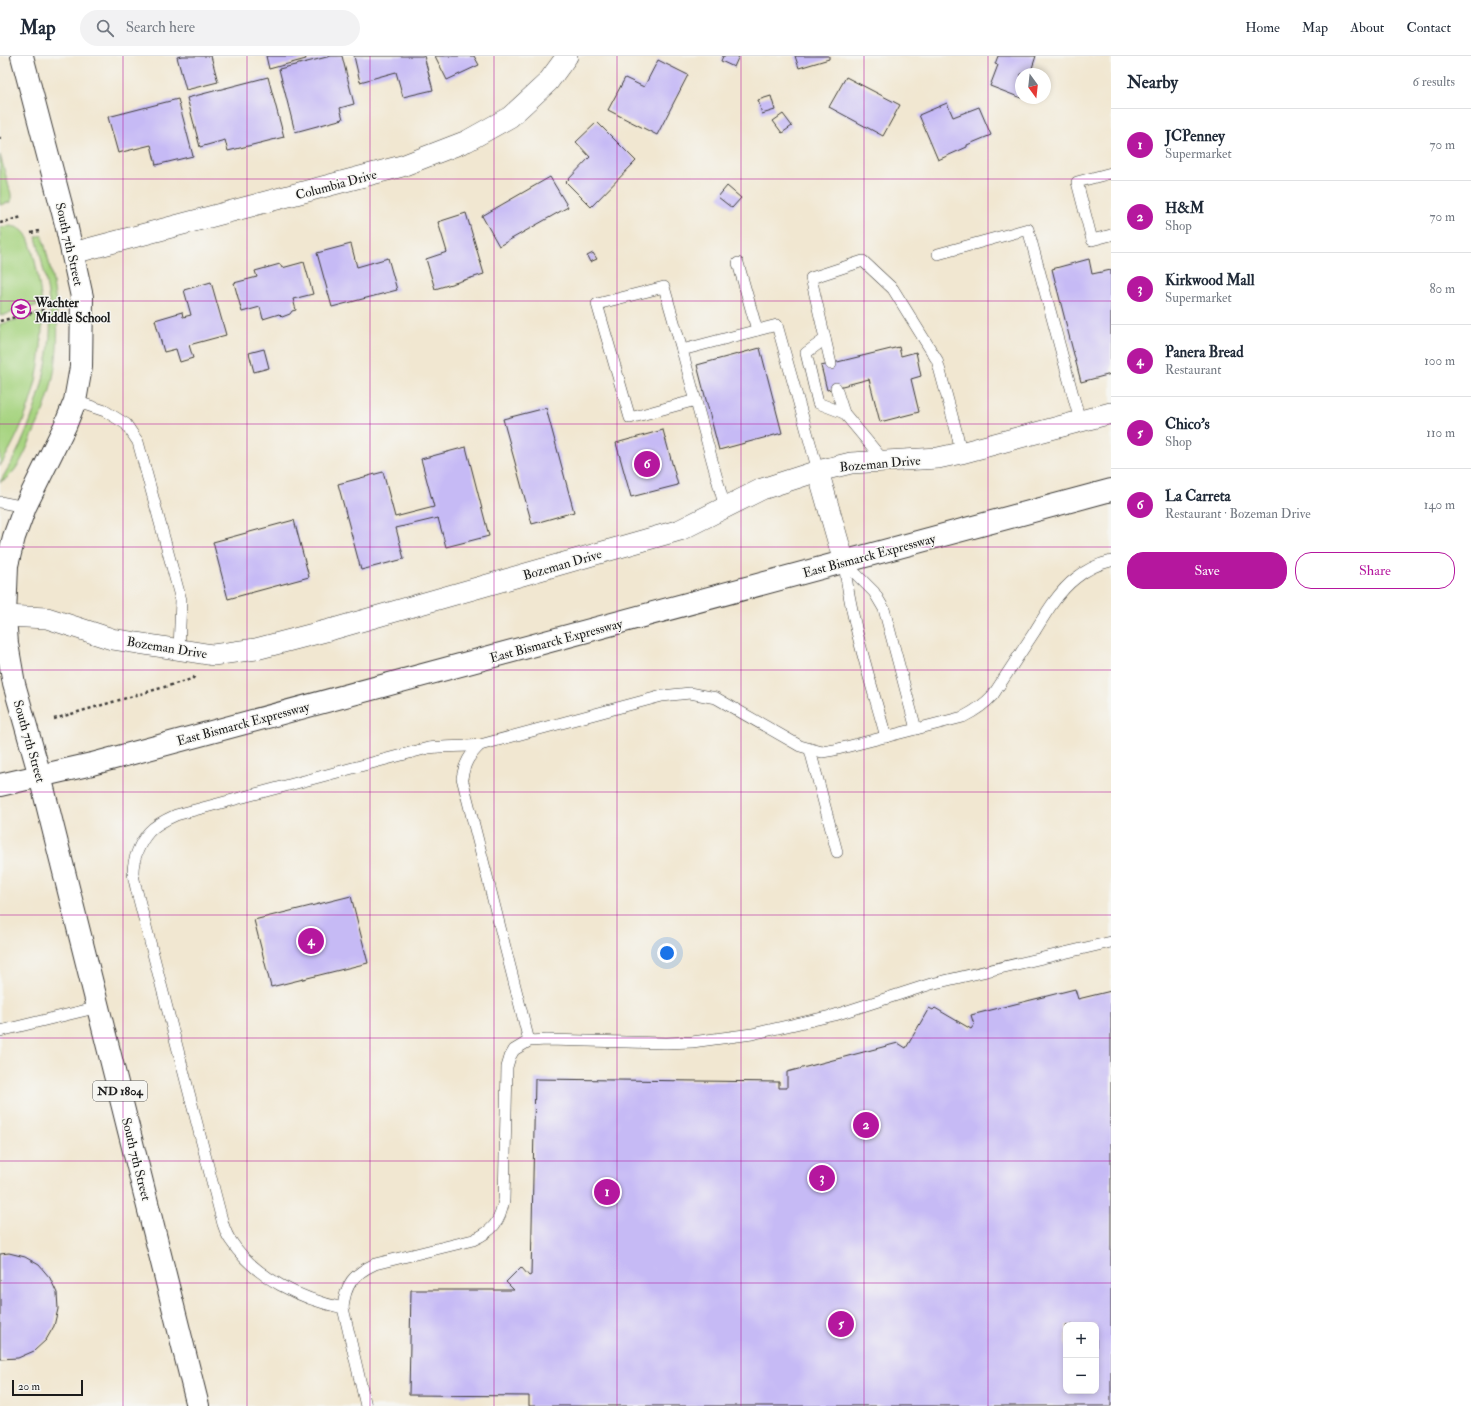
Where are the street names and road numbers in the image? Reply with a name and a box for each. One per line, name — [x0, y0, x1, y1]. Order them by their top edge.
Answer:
street label: Columbia Drive — [294, 166, 379, 203]
street label: South 7th Street — [52, 201, 86, 287]
street label: Bozeman Drive — [839, 452, 922, 476]
street label: East Bismarck Expressway — [801, 530, 938, 582]
street label: Bozeman Drive — [521, 546, 604, 584]
street label: East Bismarck Expressway — [488, 615, 625, 667]
street label: Bozeman Drive — [126, 634, 209, 662]
street label: South 7th Street — [10, 698, 48, 784]
street label: East Bismarck Expressway — [175, 698, 312, 750]
road number: ND 1804 — [93, 1081, 147, 1101]
street label: South 7th Street — [118, 1116, 154, 1202]

